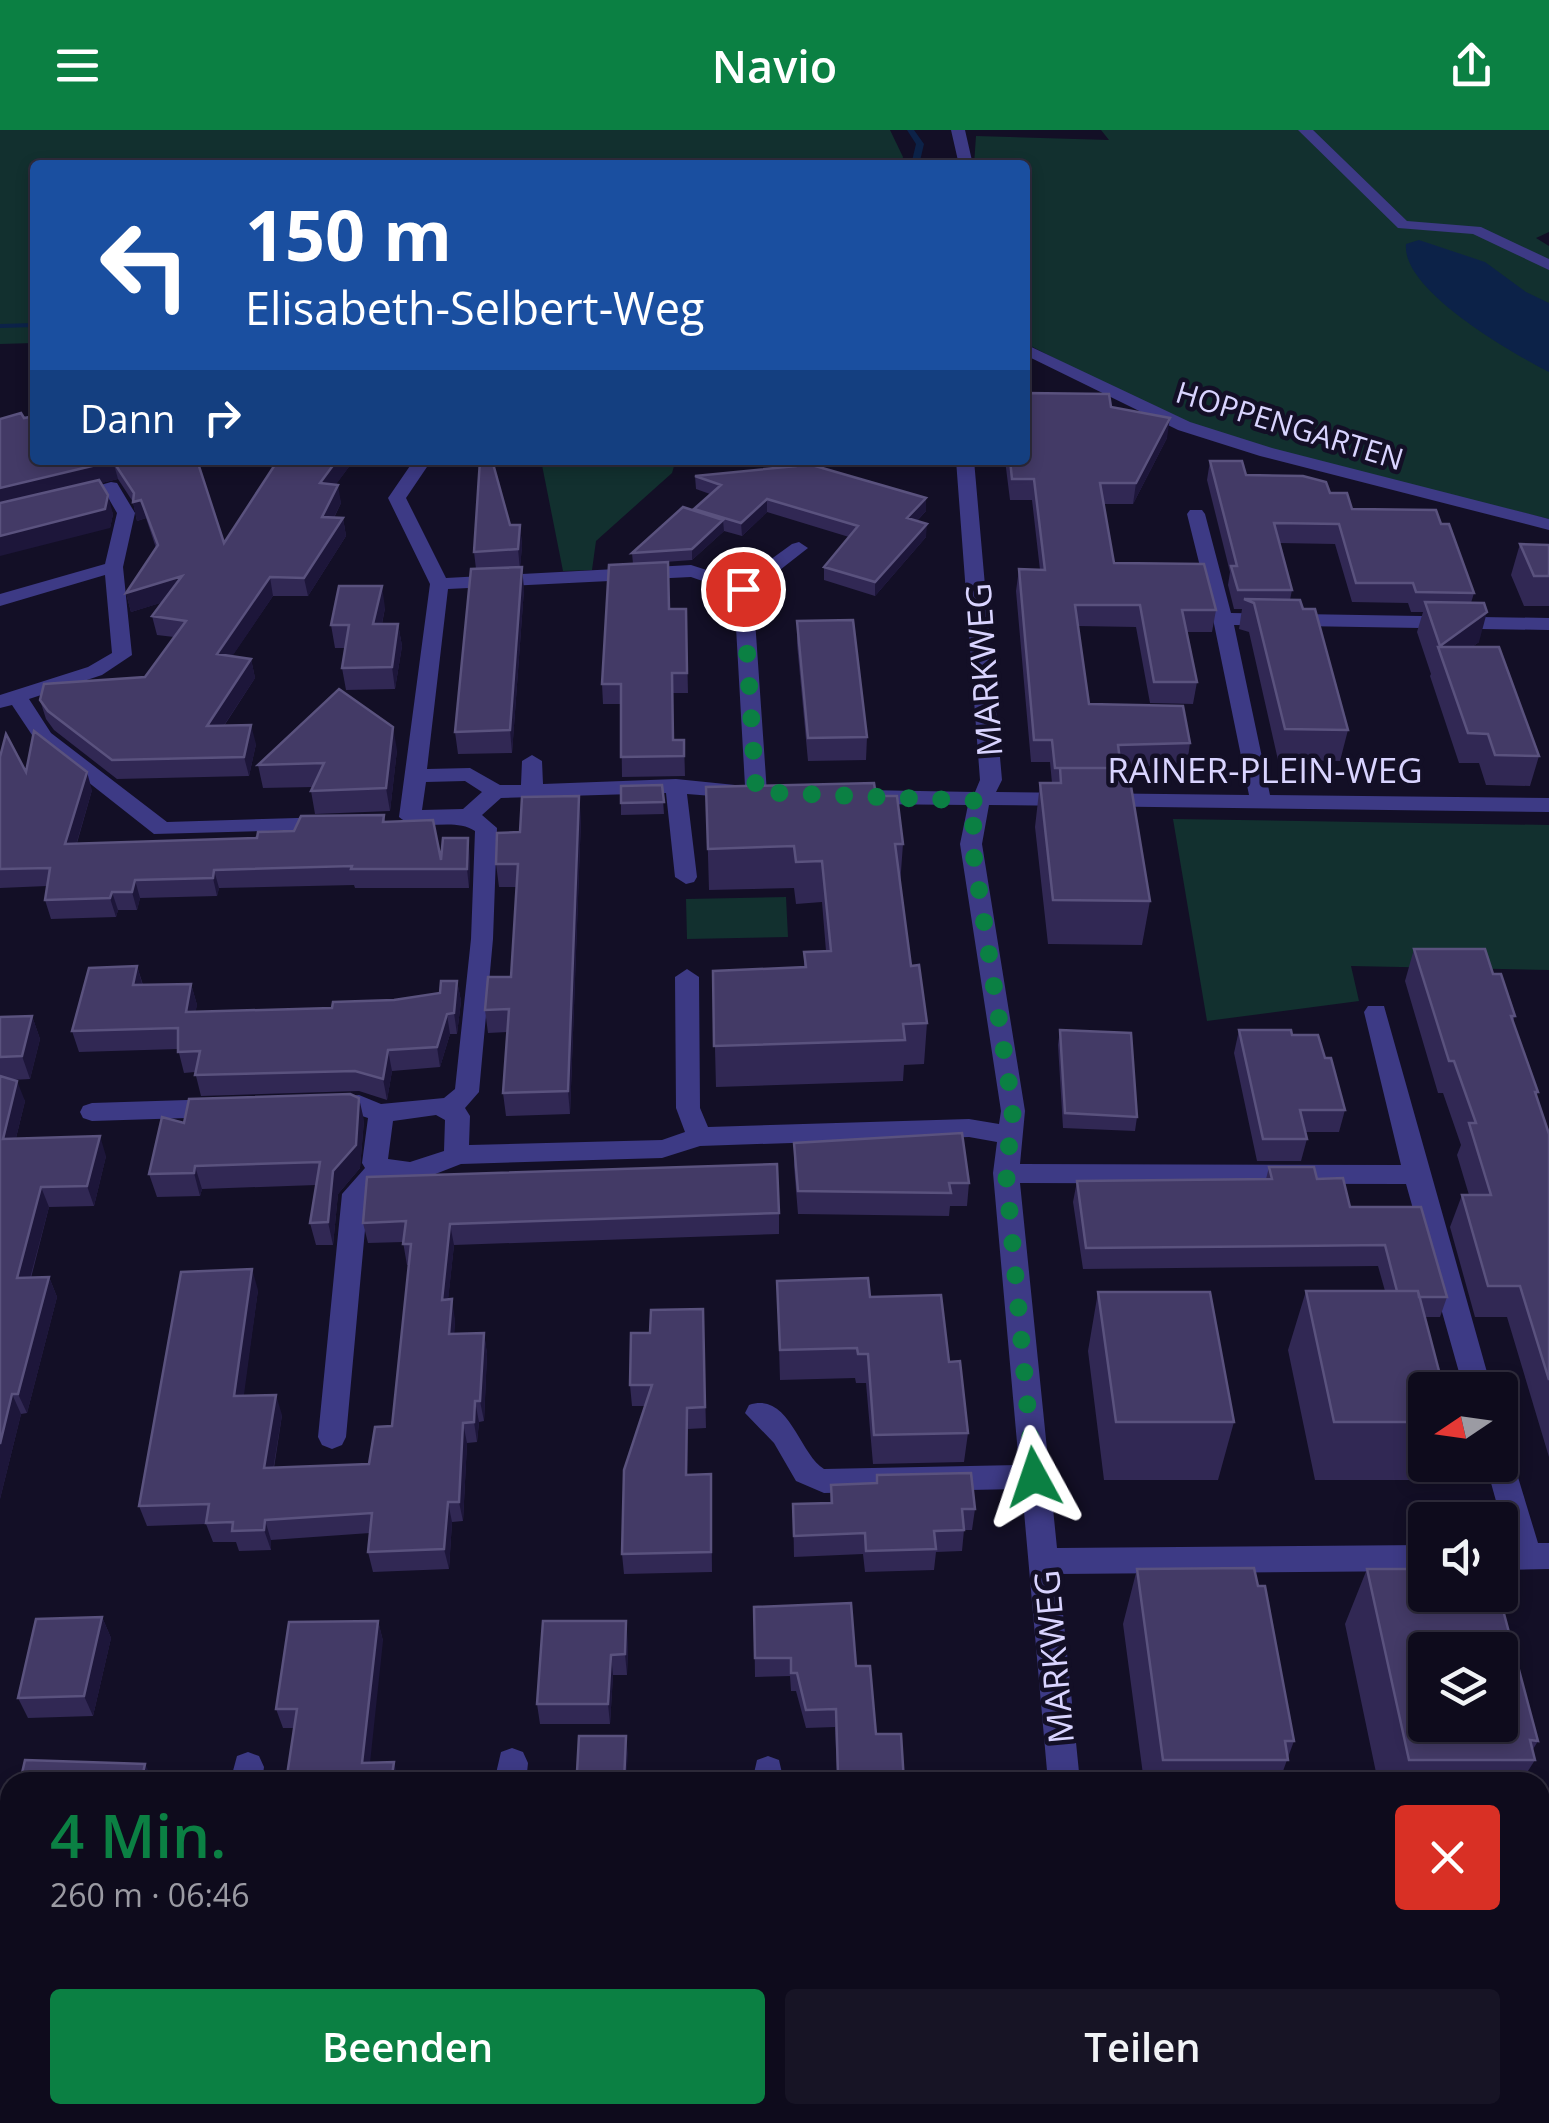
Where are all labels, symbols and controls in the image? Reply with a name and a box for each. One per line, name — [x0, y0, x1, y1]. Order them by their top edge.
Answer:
text: Navio — [712, 35, 837, 96]
icon: menu — [50, 38, 105, 93]
icon: share — [1444, 38, 1499, 93]
text: 150 m — [245, 186, 452, 282]
icon: left — [80, 200, 210, 330]
text: Elisabeth-Selbert-Weg — [245, 277, 704, 338]
street label: HOPPENGARTEN — [1171, 371, 1409, 479]
icon: right — [195, 390, 250, 445]
text: Dann — [80, 392, 175, 444]
pin — [701, 547, 786, 632]
icon: arrive — [716, 562, 771, 617]
street label: MARKWEG — [953, 582, 1013, 758]
street label: RAINER-PLEIN-WEG — [1107, 746, 1423, 793]
north arrow — [1408, 1372, 1518, 1482]
map controls — [1408, 1372, 1518, 1742]
position arrow — [982, 1425, 1086, 1529]
button: sound — [1408, 1502, 1518, 1612]
street label: MARKWEG — [1022, 1568, 1084, 1746]
button: layers — [1408, 1632, 1518, 1742]
text: 4 Min. — [50, 1794, 226, 1876]
button: close — [1395, 1805, 1500, 1910]
text: 260 m · 06:46 — [50, 1873, 249, 1916]
button: Beenden — [50, 1989, 765, 2104]
button: Teilen — [785, 1989, 1500, 2104]

